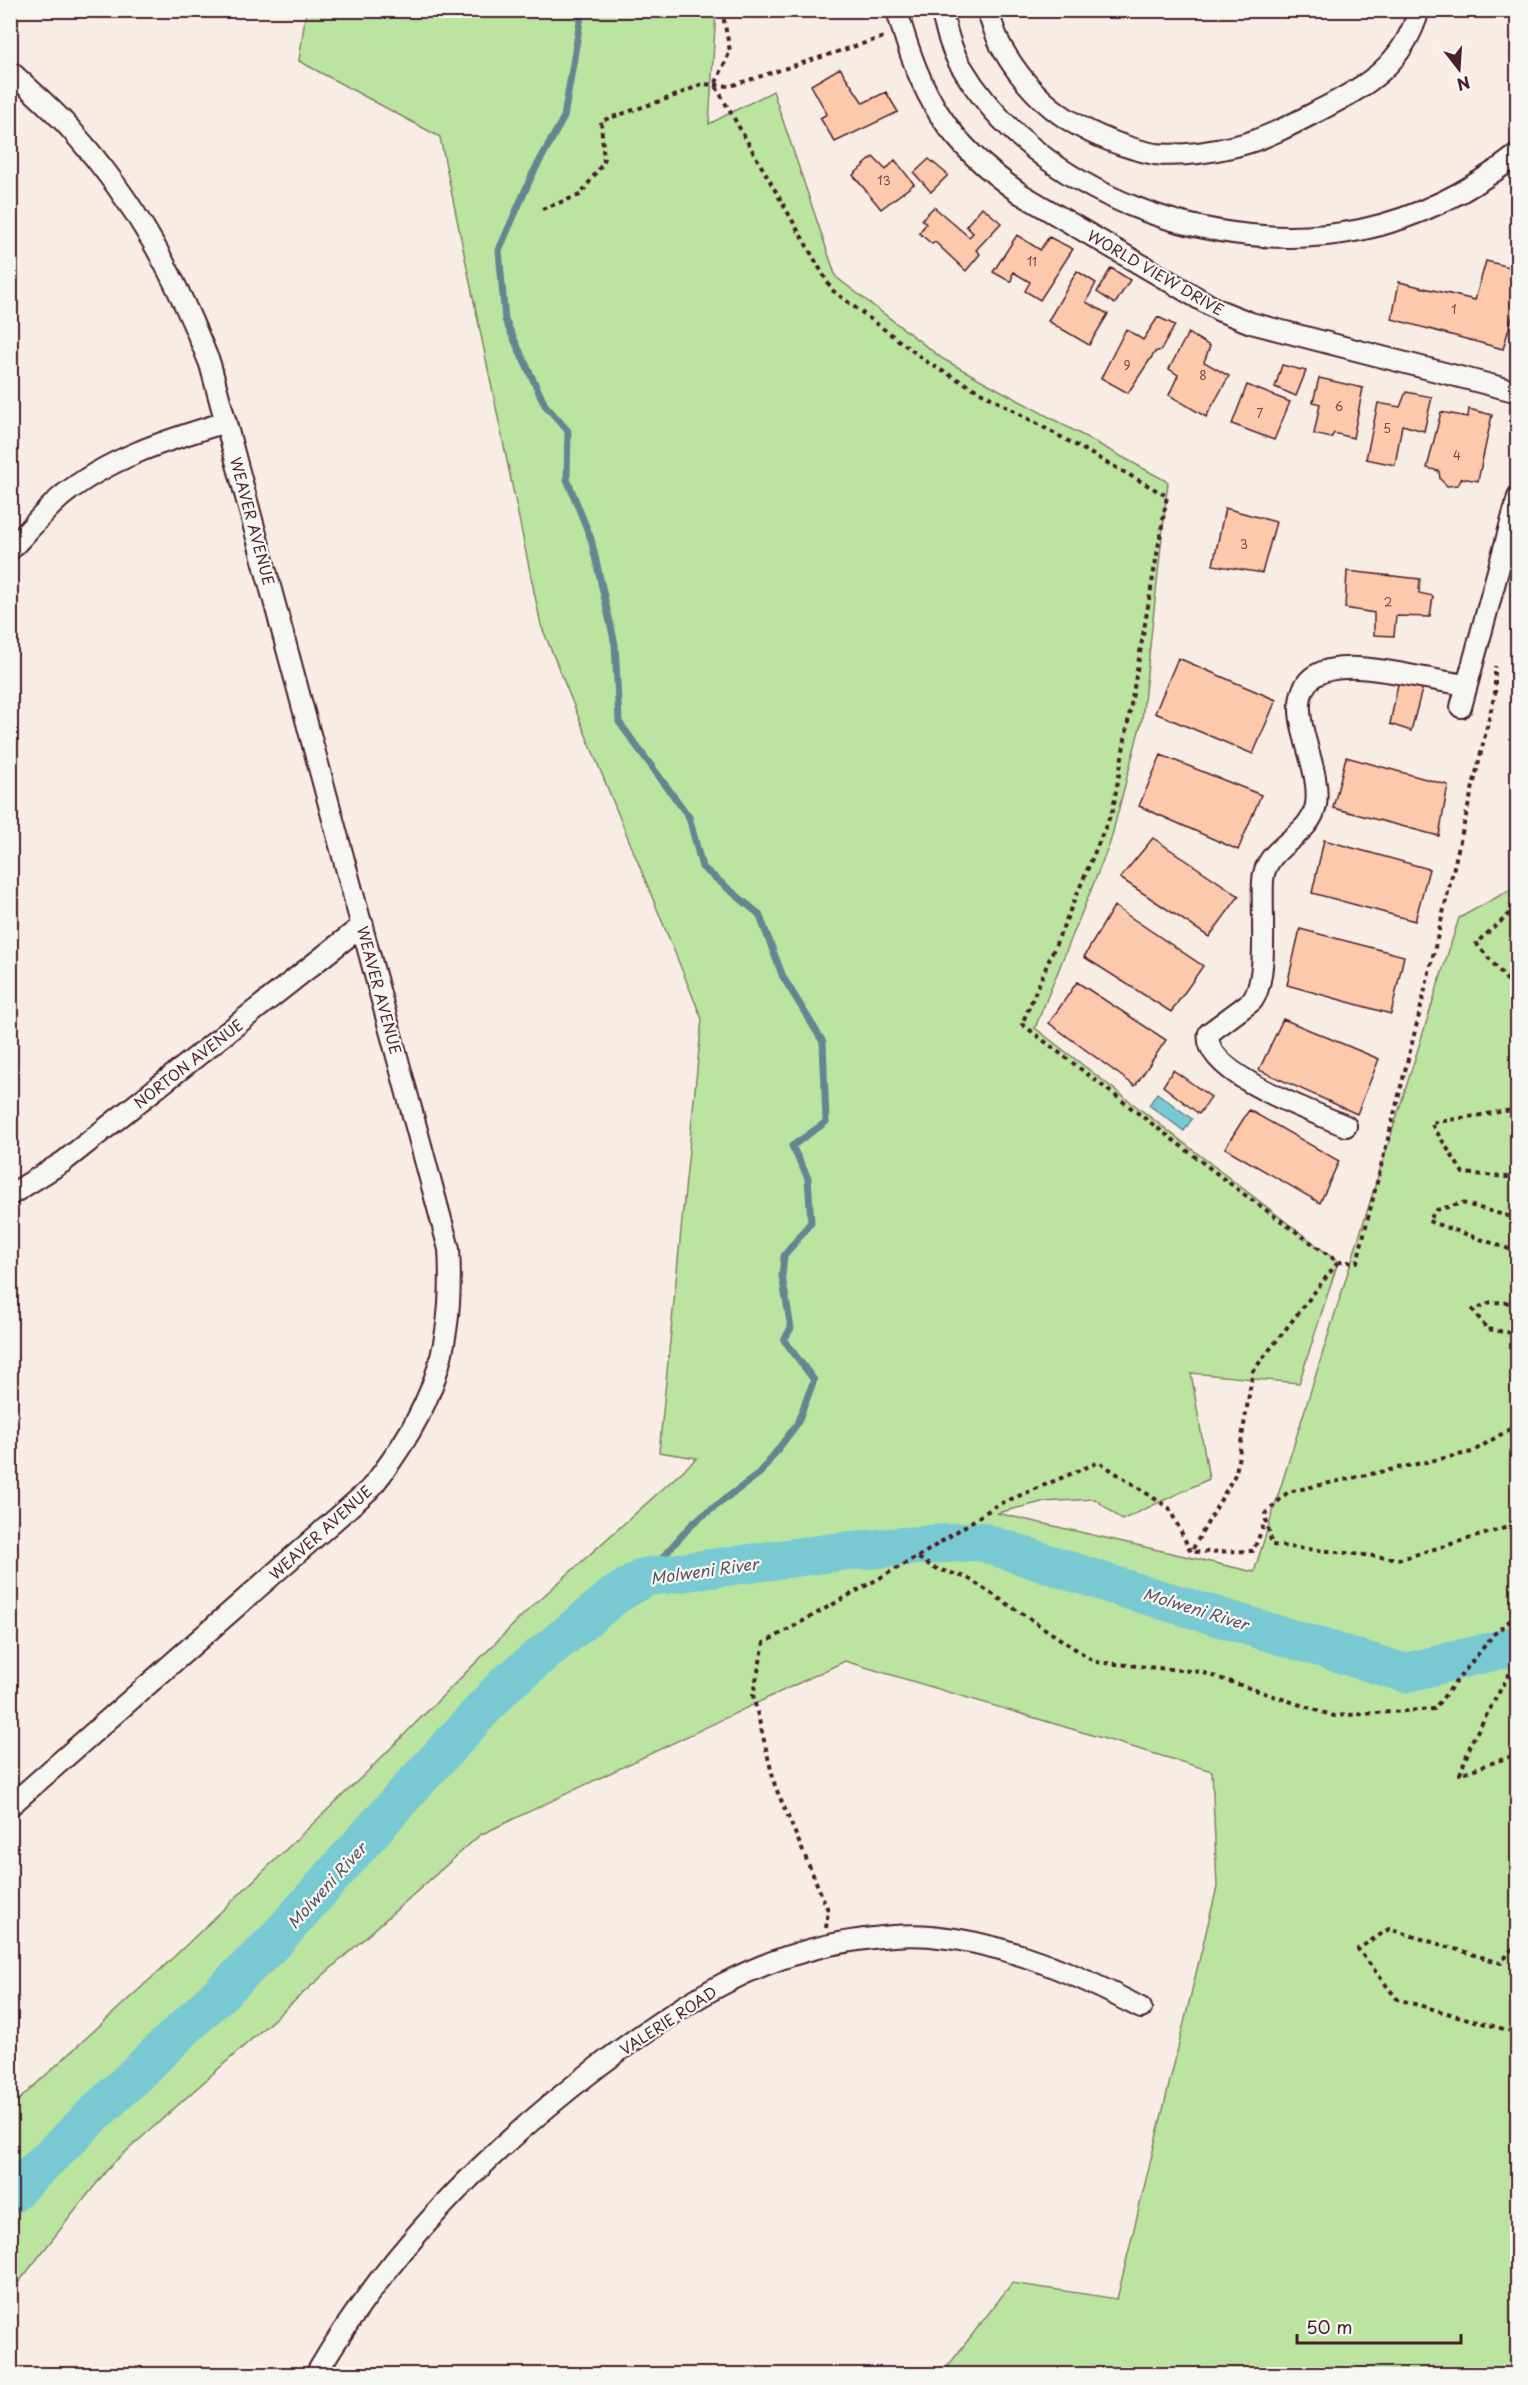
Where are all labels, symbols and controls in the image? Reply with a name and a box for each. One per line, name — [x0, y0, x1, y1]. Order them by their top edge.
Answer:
north arrow — [1429, 39, 1489, 99]
text: N — [1454, 71, 1473, 98]
house number: 13 — [877, 171, 891, 189]
street label: WORLD VIEW DRIVE — [1083, 223, 1229, 321]
house number: 11 — [1027, 252, 1037, 270]
house number: 1 — [1451, 300, 1457, 318]
house number: 9 — [1123, 356, 1131, 374]
house number: 8 — [1199, 366, 1207, 384]
house number: 6 — [1335, 397, 1343, 415]
house number: 7 — [1257, 404, 1264, 422]
house number: 5 — [1383, 419, 1391, 437]
house number: 4 — [1453, 446, 1461, 464]
street label: WEAVER AVENUE — [225, 454, 281, 588]
house number: 3 — [1240, 535, 1248, 553]
house number: 2 — [1384, 593, 1392, 611]
street label: WEAVER AVENUE — [352, 923, 408, 1057]
street label: NORTON AVENUE — [128, 1013, 248, 1113]
street label: WEAVER AVENUE — [263, 1479, 377, 1585]
water label: Molweni River — [649, 1550, 762, 1589]
water label: Molweni River — [1141, 1581, 1254, 1636]
water label: Molweni River — [281, 1835, 373, 1933]
street label: VALERIE ROAD — [615, 1980, 721, 2060]
scale bar — [1297, 2307, 1460, 2345]
text: 50 m — [1306, 2313, 1353, 2340]

